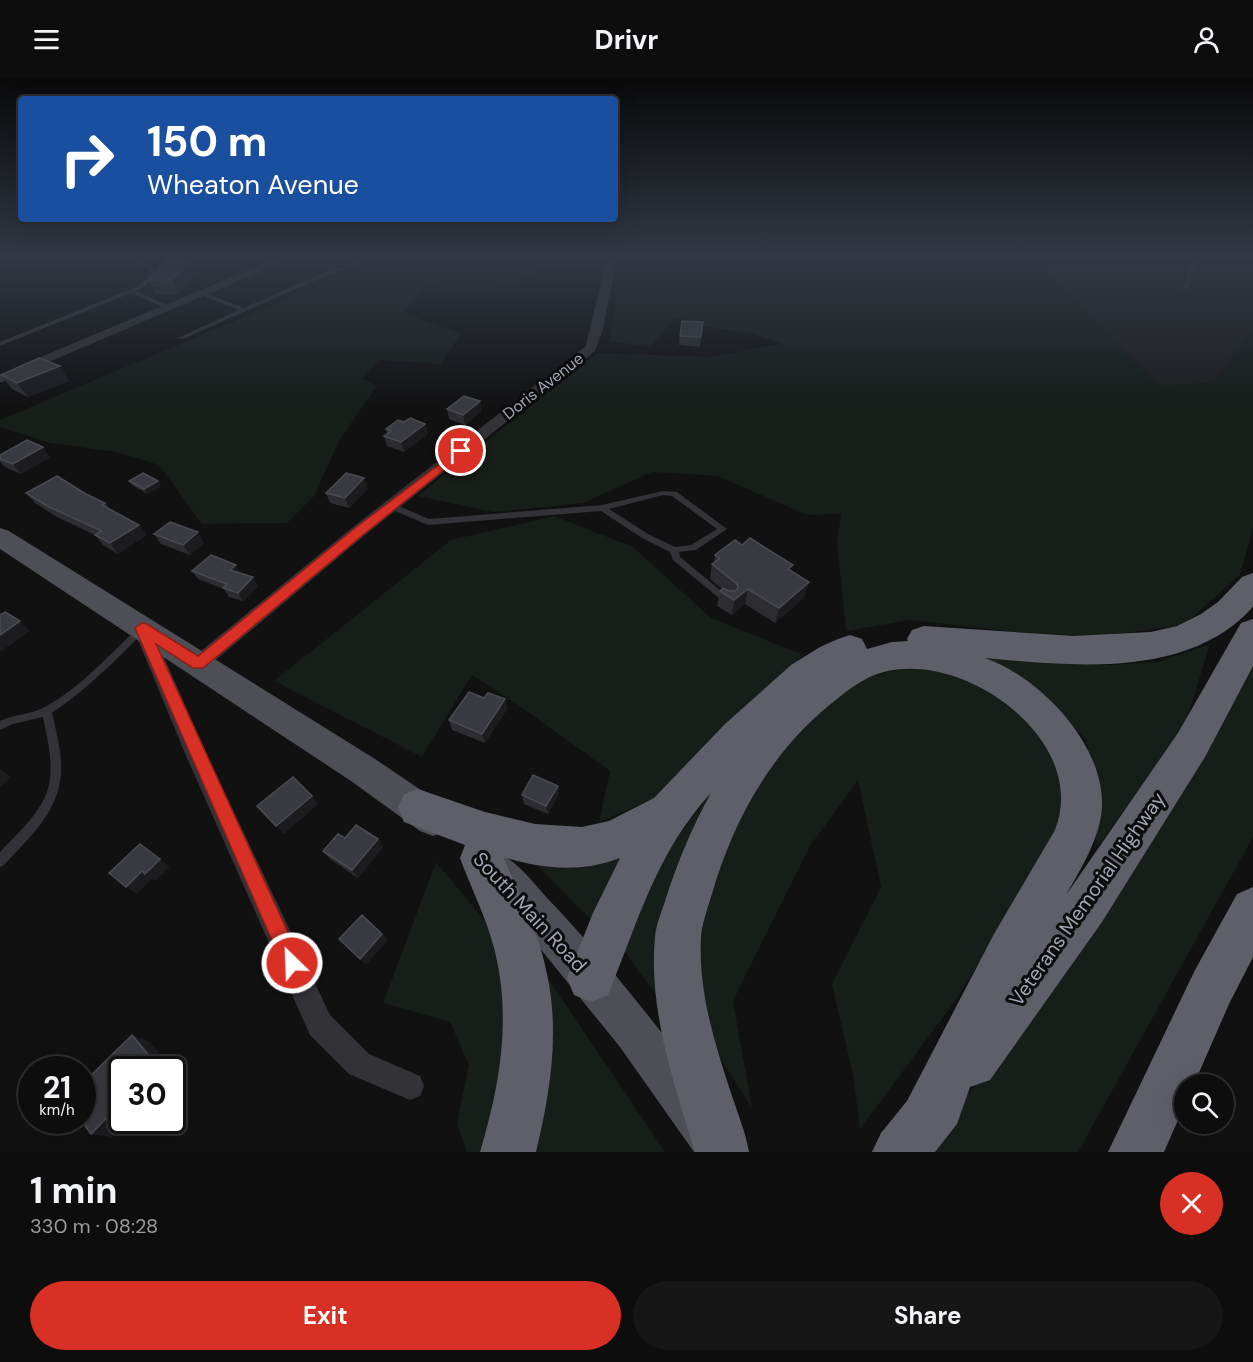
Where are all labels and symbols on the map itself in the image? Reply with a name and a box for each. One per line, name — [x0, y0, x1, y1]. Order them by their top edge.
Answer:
street label: Doris Avenue — [498, 348, 588, 424]
pin — [435, 425, 486, 476]
street label: Veterans Memorial Highway — [1003, 787, 1171, 1011]
street label: South Main Road — [467, 846, 593, 978]
position arrow — [260, 931, 324, 995]
speed limit sign: 30 — [108, 1056, 186, 1134]

